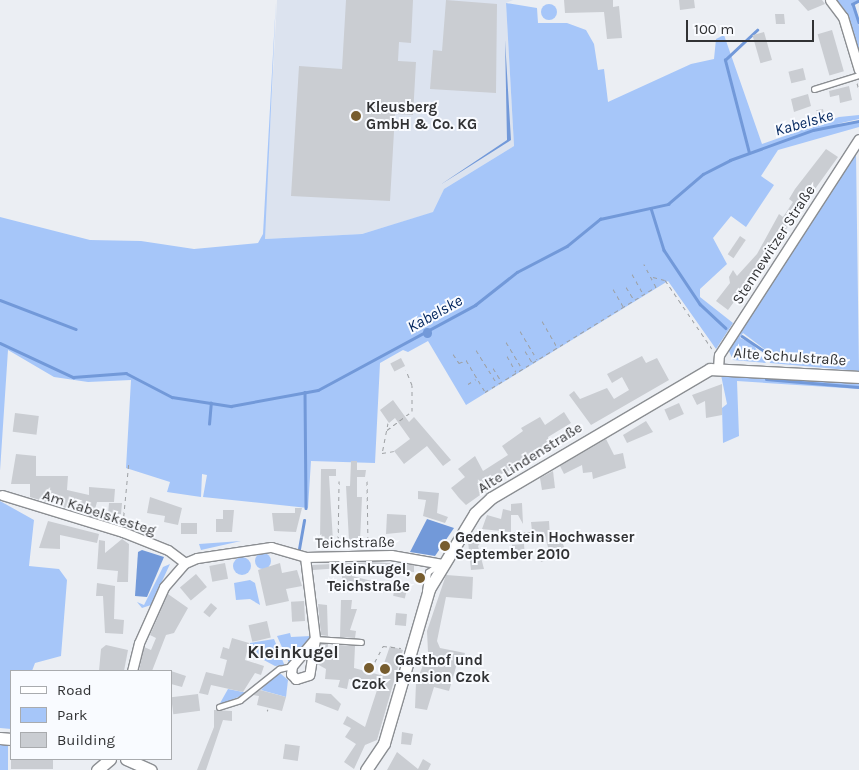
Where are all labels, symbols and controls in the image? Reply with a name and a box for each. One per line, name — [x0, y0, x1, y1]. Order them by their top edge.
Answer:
scale bar — [689, 10, 816, 42]
text: 100 m — [694, 20, 734, 38]
place label: Kleusberg GmbH & Co. KG — [366, 98, 477, 133]
water label: Kabelske — [773, 106, 835, 140]
marker: Kleusberg GmbH & Co. KG — [350, 110, 362, 122]
street label: Stennewitzer Straße — [729, 182, 819, 308]
water label: Kabelske — [404, 291, 466, 337]
street label: Alte Schulstraße — [733, 344, 847, 370]
street label: Alte Lindenstraße — [474, 419, 586, 497]
street label: Am Kabelskesteg — [40, 486, 158, 540]
place label: Gedenkstein Hochwasser September 2010 — [455, 528, 634, 563]
street label: Teichstraße — [315, 533, 395, 553]
marker: Gedenkstein Hochwasser September 2010 — [439, 540, 451, 552]
place label: Kleinkugel, Teichstraße — [327, 560, 410, 595]
marker: Kleinkugel, Teichstraße — [414, 572, 426, 584]
district label: Kleinkugel — [247, 641, 339, 663]
place label: Gasthof und Pension Czok — [395, 651, 490, 686]
marker: Czok — [363, 662, 375, 674]
marker: Gasthof und Pension Czok — [379, 663, 391, 675]
legend — [10, 670, 172, 760]
place label: Czok — [352, 676, 386, 694]
text: Road — [57, 681, 92, 699]
text: Park — [57, 706, 87, 724]
text: Building — [57, 731, 115, 749]

